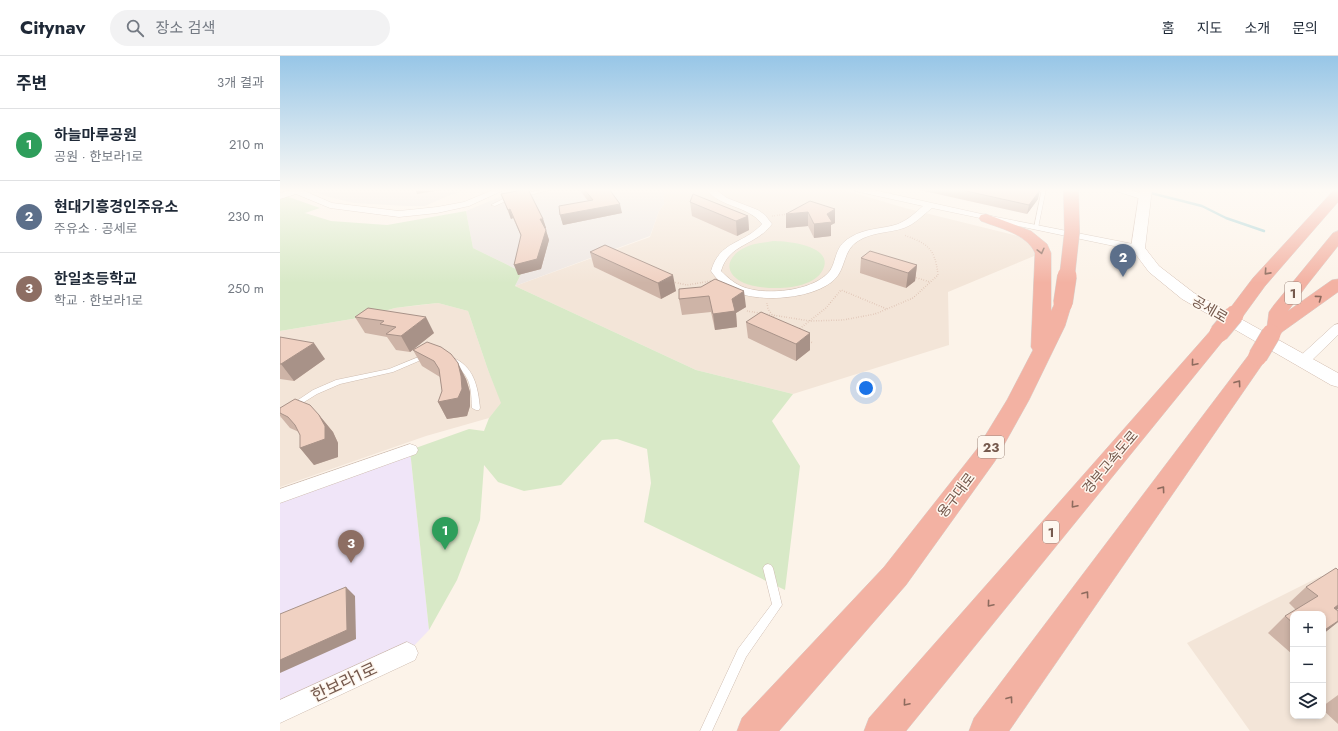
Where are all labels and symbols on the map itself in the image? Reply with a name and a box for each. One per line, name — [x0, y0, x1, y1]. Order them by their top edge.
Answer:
pin: 2 — [1110, 244, 1136, 277]
one-way arrow — [1037, 248, 1045, 254]
one-way arrow — [1265, 268, 1272, 275]
road number: 1 — [1285, 282, 1301, 304]
street label: 공세로 — [1188, 291, 1232, 327]
one-way arrow — [1315, 295, 1322, 303]
one-way arrow — [1192, 358, 1199, 366]
your location — [856, 378, 876, 398]
one-way arrow — [1233, 381, 1240, 388]
street label: 경부고속도로 — [1078, 426, 1143, 498]
road number: 23 — [978, 436, 1004, 458]
street label: 용구대로 — [933, 468, 980, 522]
one-way arrow — [1157, 486, 1164, 493]
one-way arrow — [1072, 500, 1079, 508]
pin: 1 — [432, 517, 458, 550]
road number: 1 — [1043, 521, 1059, 543]
pin: 3 — [338, 530, 364, 563]
one-way arrow — [1081, 591, 1089, 598]
one-way arrow — [988, 599, 995, 607]
street label: 한보라1로 — [307, 656, 381, 708]
one-way arrow — [1005, 697, 1012, 704]
one-way arrow — [903, 699, 910, 706]

